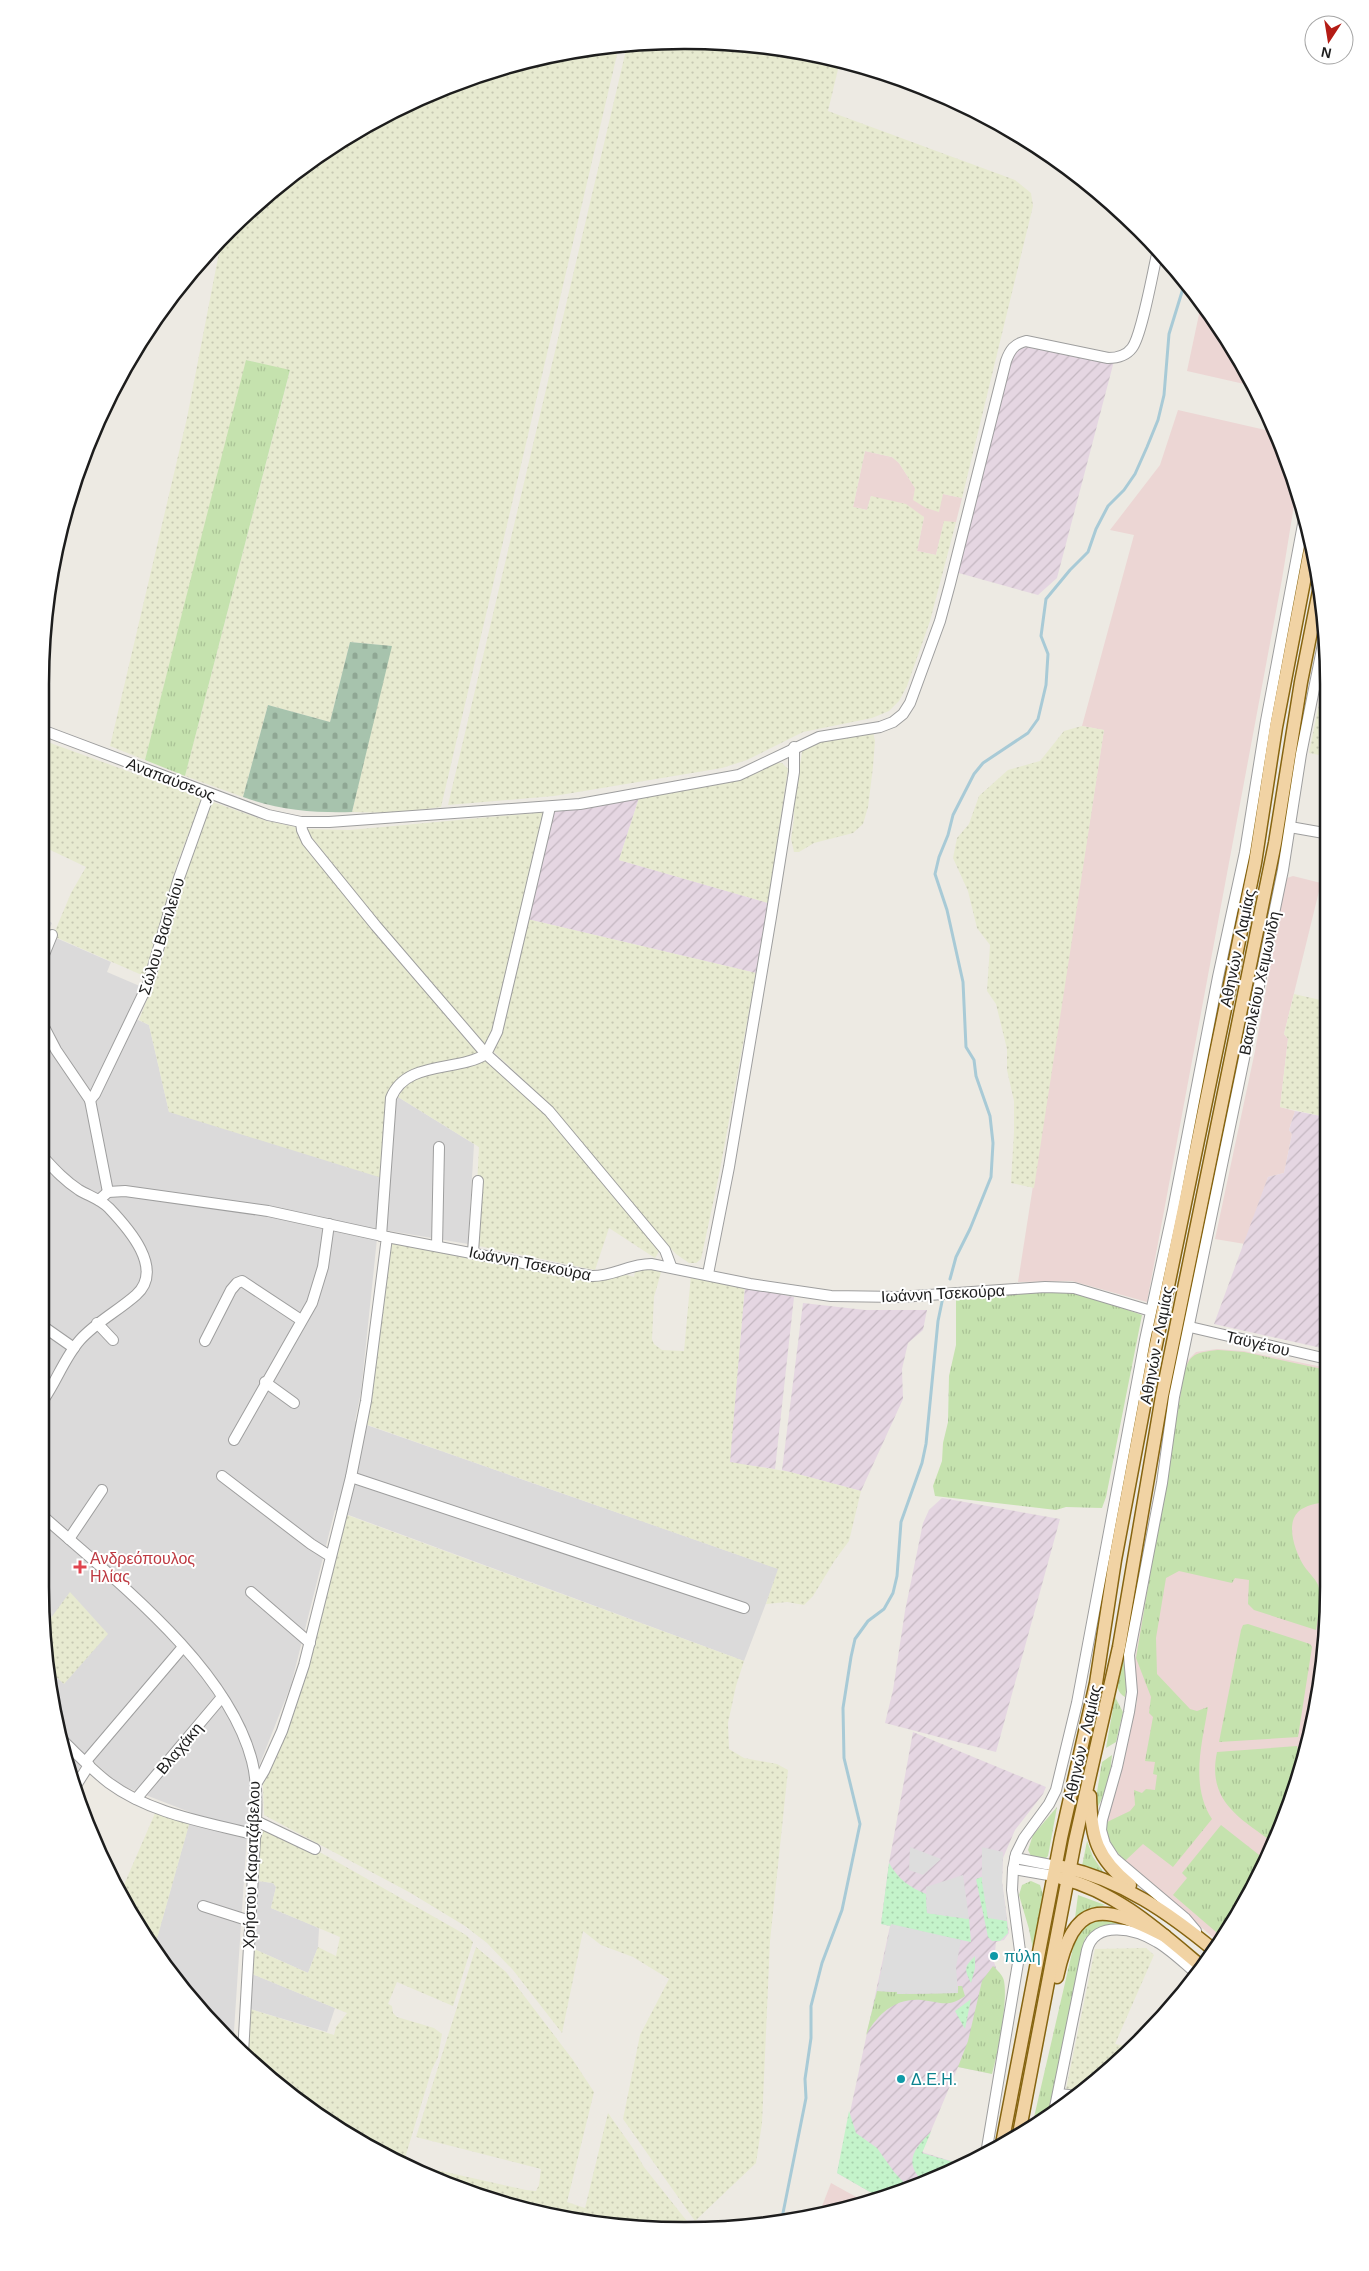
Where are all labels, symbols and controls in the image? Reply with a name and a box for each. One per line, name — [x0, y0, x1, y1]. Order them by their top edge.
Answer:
north arrow — [1304, 15, 1354, 65]
text: N — [1320, 44, 1333, 62]
street label: Αναπαύσεως — [124, 755, 218, 804]
street label: Σώλου Βασιλείου — [136, 876, 187, 997]
street label: Αθηνών - Λαμίας — [1217, 887, 1258, 1009]
street label: Βασιλείου Χειμωνίδη — [1236, 910, 1283, 1057]
street label: Ιωάννη Τσεκούρα — [467, 1243, 592, 1284]
street label: Ιωάννη Τσεκούρα — [881, 1282, 1005, 1305]
street label: Αθηνών - Λαμίας — [1137, 1284, 1176, 1406]
street label: Ταϋγέτου — [1224, 1328, 1291, 1359]
place label: Ανδρεόπουλος Ηλίας — [90, 1550, 195, 1585]
marker: Ανδρεόπουλος Ηλίας — [74, 1561, 86, 1573]
street label: Αθηνών - Λαμίας — [1061, 1682, 1104, 1803]
street label: Βλαχάκη — [153, 1719, 206, 1777]
street label: Χρήστου Καρατζάβελου — [240, 1781, 264, 1949]
place label: πύλη — [1004, 1948, 1041, 1965]
marker: πύλη — [988, 1950, 1000, 1962]
place label: Δ.Ε.Η. — [911, 2071, 957, 2088]
marker: Δ.Ε.Η. — [895, 2073, 907, 2085]

